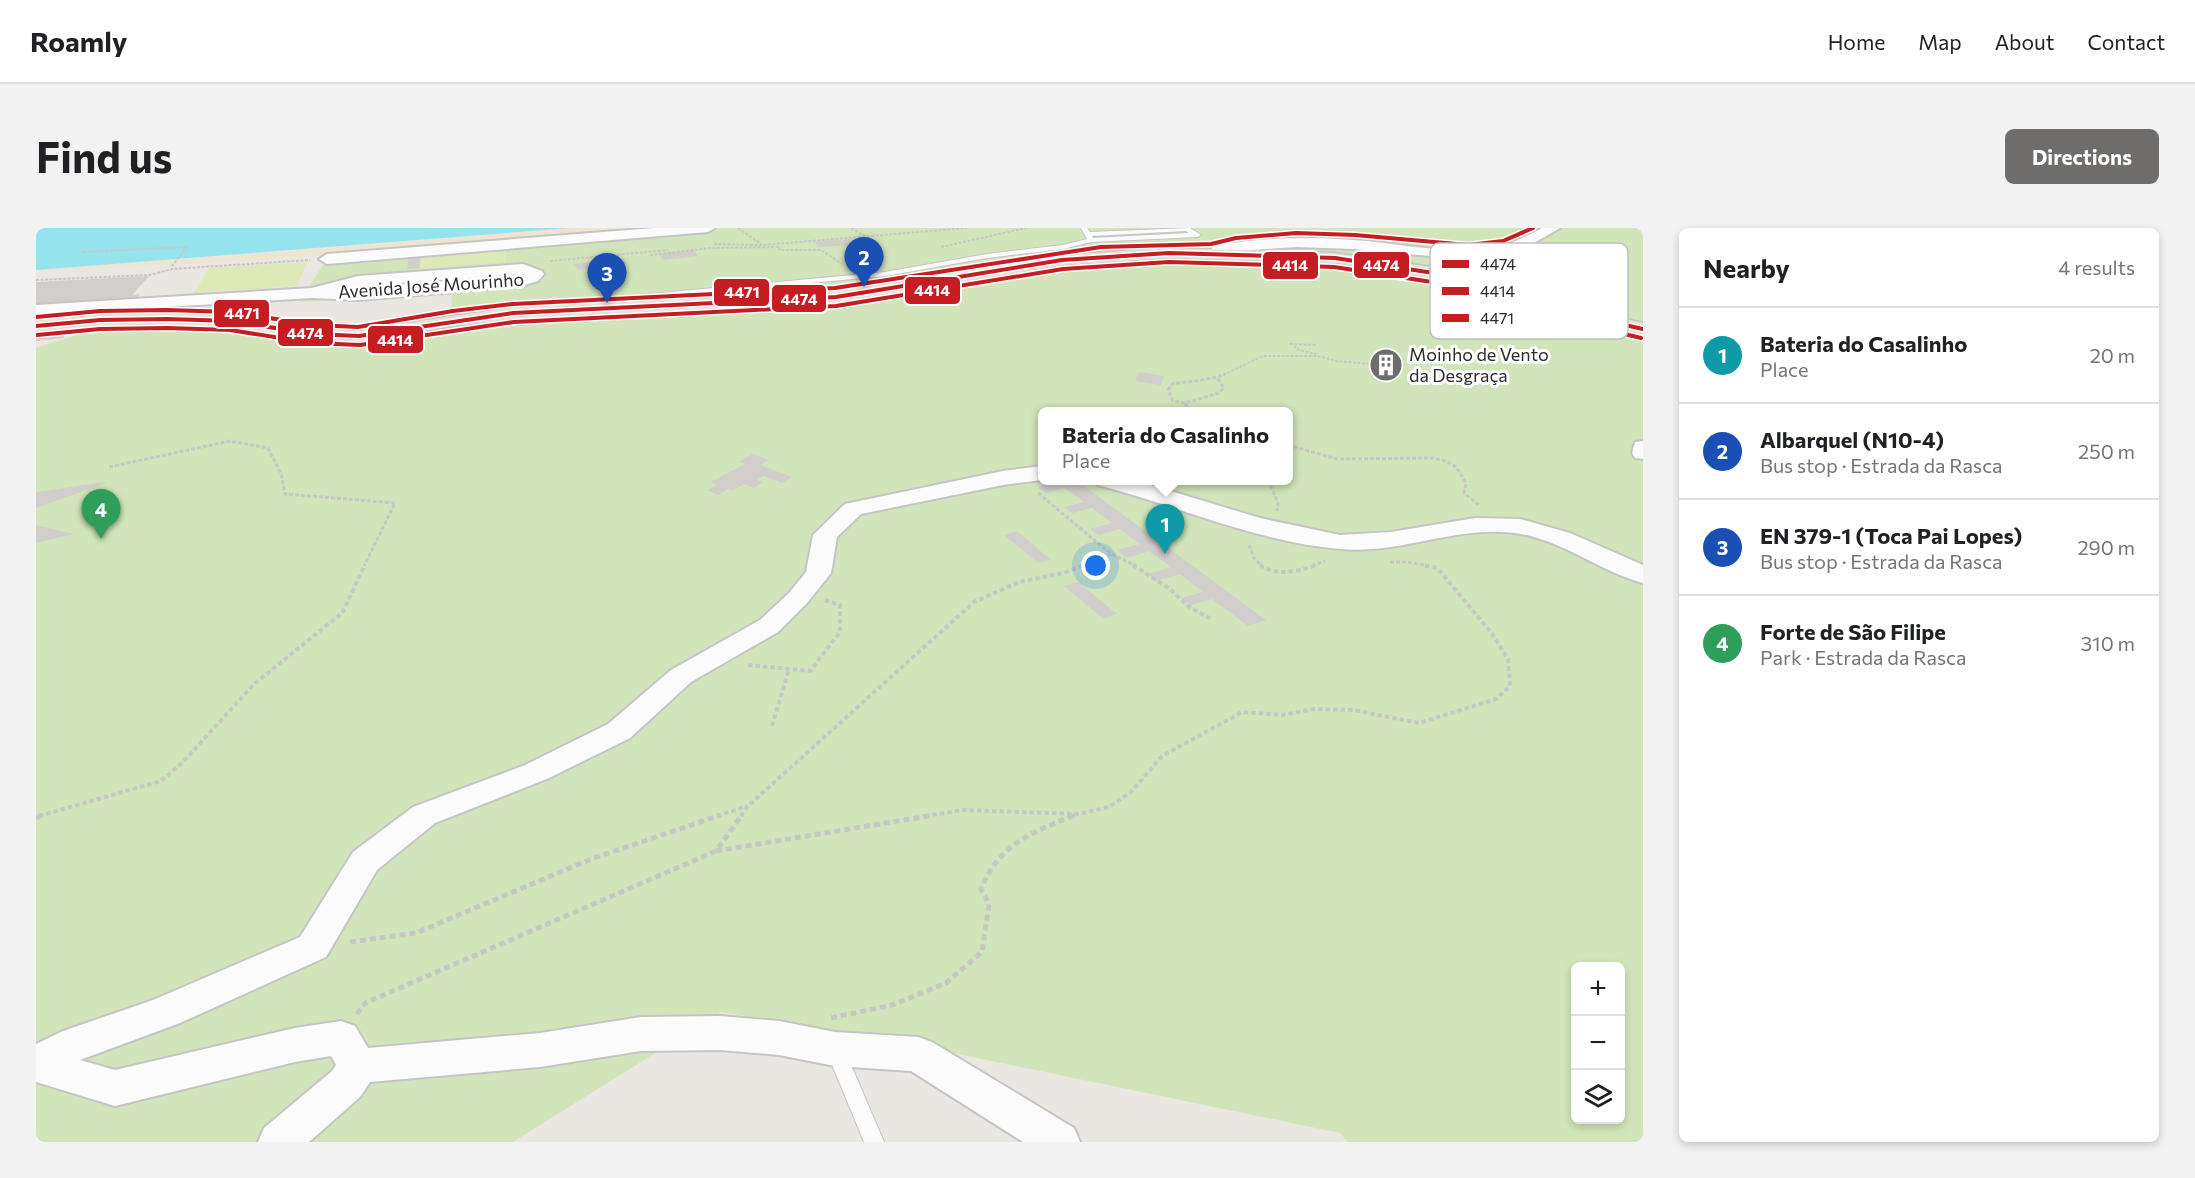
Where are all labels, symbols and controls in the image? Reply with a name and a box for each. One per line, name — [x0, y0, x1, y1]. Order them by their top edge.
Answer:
text: Roamly — [30, 24, 127, 58]
text: Home — [1828, 29, 1885, 54]
text: Map — [1918, 29, 1962, 54]
text: About — [1995, 29, 2054, 54]
text: Contact — [2087, 29, 2165, 54]
button: Directions — [2005, 129, 2159, 184]
text: Find us — [36, 130, 172, 182]
pin: 2 — [844, 238, 884, 287]
legend — [1430, 243, 1628, 339]
line badge: 4414 — [1262, 251, 1319, 280]
line badge: 4474 — [1353, 251, 1410, 279]
text: Nearby — [1703, 252, 1790, 283]
pin: 3 — [588, 254, 626, 303]
text: 4474 — [1480, 254, 1516, 273]
text: 4414 — [1272, 255, 1308, 274]
text: 4474 — [1363, 255, 1400, 274]
text: 4 results — [2058, 255, 2135, 279]
street label: Avenida José Mourinho — [337, 268, 525, 302]
line badge: 4414 — [904, 276, 961, 305]
line badge: 4471 — [713, 278, 770, 307]
text: 4414 — [914, 280, 950, 299]
text: 4414 — [1480, 281, 1516, 300]
text: 4471 — [724, 282, 760, 301]
line badge: 4474 — [771, 284, 827, 313]
text: 4474 — [781, 289, 818, 308]
line badge: 4471 — [213, 299, 270, 328]
text: 4471 — [224, 303, 260, 322]
text: 4471 — [1480, 308, 1514, 327]
line badge: 4474 — [277, 318, 334, 347]
text: 4474 — [287, 323, 324, 342]
line badge: 4414 — [367, 325, 424, 354]
text: 4414 — [377, 330, 413, 349]
text: Bateria do Casalinho — [1760, 330, 1967, 357]
place label: Moinho de Vento da Desgraça — [1409, 343, 1549, 386]
text: 1 — [1718, 343, 1727, 367]
text: 20 m — [2090, 343, 2135, 367]
building icon: Moinho de Vento da Desgraça — [1368, 347, 1404, 383]
text: Place — [1760, 357, 1809, 381]
popup — [1038, 407, 1293, 485]
text: Bateria do Casalinho — [1062, 421, 1269, 448]
text: Albarquel (N10-4) — [1760, 426, 1944, 453]
text: 2 — [1717, 439, 1728, 463]
text: 250 m — [2078, 439, 2135, 463]
text: Place — [1062, 448, 1110, 472]
text: Bus stop · Estrada da Rasca — [1760, 453, 2003, 477]
pin: 4 — [82, 490, 120, 539]
pin: 1 — [1146, 504, 1184, 554]
text: EN 379-1 (Toca Pai Lopes) — [1760, 522, 2022, 549]
text: 3 — [1717, 535, 1728, 559]
text: 290 m — [2077, 535, 2135, 559]
text: Bus stop · Estrada da Rasca — [1760, 549, 2003, 573]
your location — [1081, 551, 1110, 580]
text: Forte de São Filipe — [1760, 618, 1946, 645]
text: 4 — [1716, 631, 1729, 655]
text: 310 m — [2081, 631, 2135, 655]
text: Park · Estrada da Rasca — [1760, 645, 1966, 669]
map controls — [1571, 962, 1625, 1124]
button: + — [1571, 962, 1625, 1016]
button: − — [1571, 1016, 1625, 1070]
button: layers — [1571, 1070, 1625, 1124]

